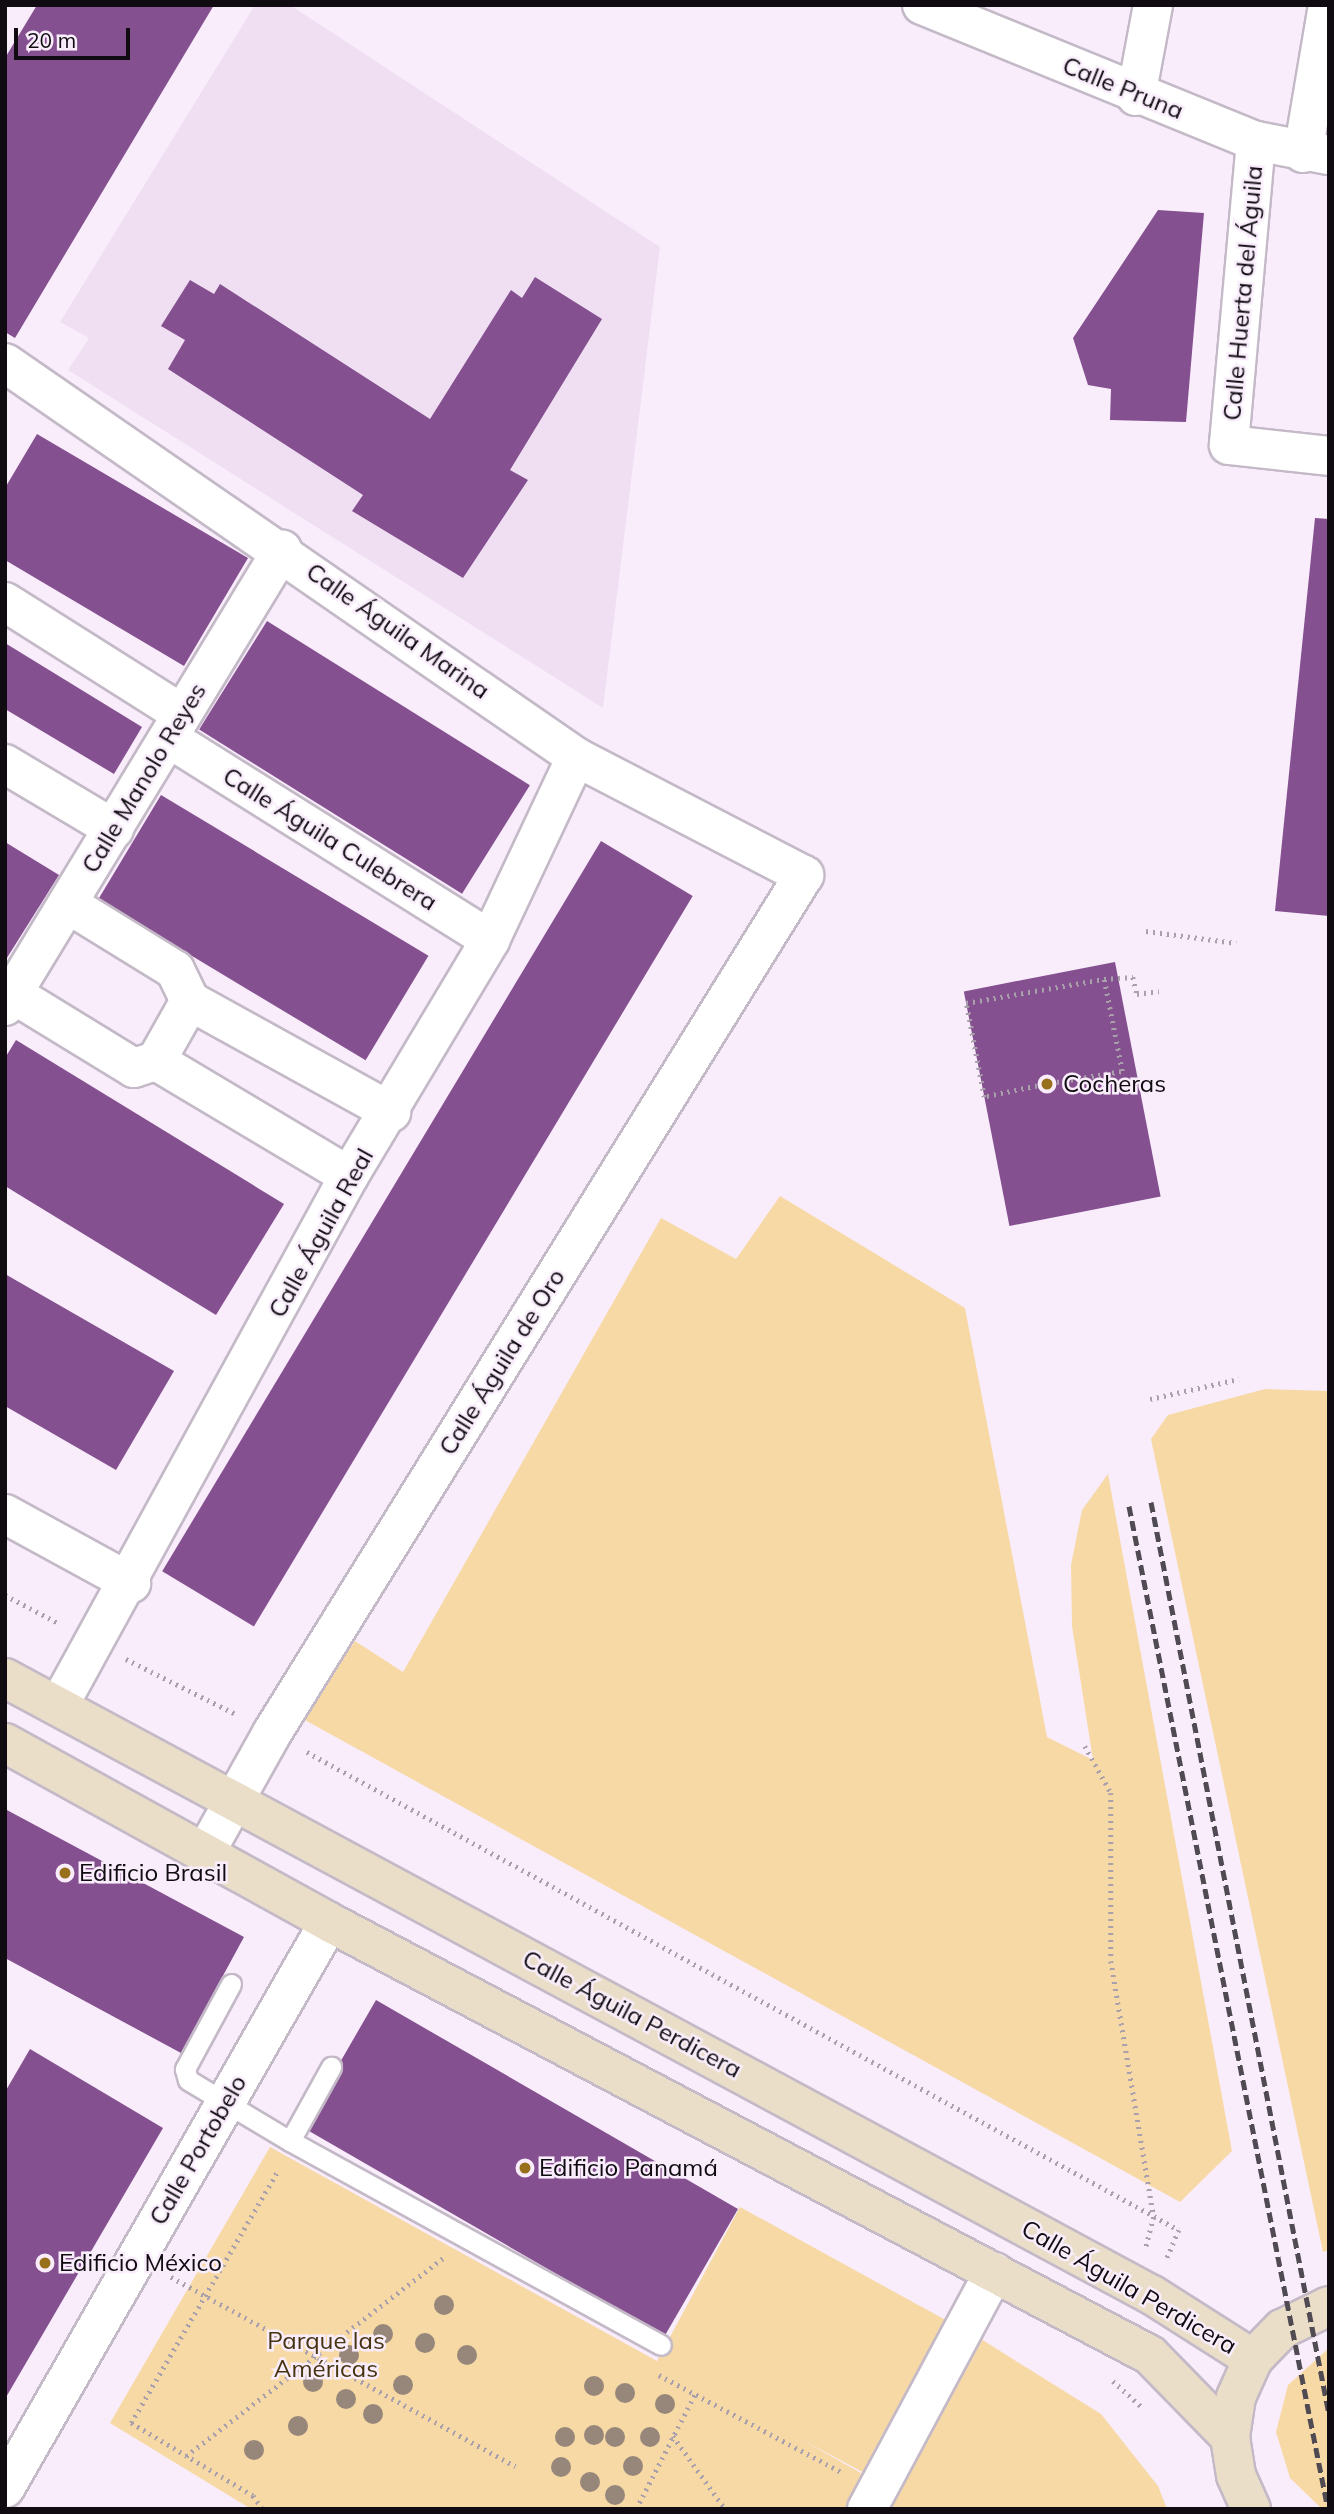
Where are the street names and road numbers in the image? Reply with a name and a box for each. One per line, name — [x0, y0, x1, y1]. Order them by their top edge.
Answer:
street label: Calle Pruna — [1058, 51, 1188, 125]
street label: Calle Huerta del Águila — [1218, 164, 1268, 422]
street label: Calle Águila Marina — [301, 557, 495, 705]
street label: Calle Manolo Reyes — [76, 678, 212, 878]
street label: Calle Águila Culebrera — [218, 761, 442, 917]
street label: Calle Águila Real — [263, 1144, 379, 1322]
street label: Calle Águila de Oro — [433, 1264, 571, 1460]
street label: Calle Águila Perdicera — [518, 1944, 746, 2084]
street label: Calle Portobelo — [143, 2070, 253, 2230]
street label: Calle Águila Perdicera — [1016, 2214, 1242, 2360]

